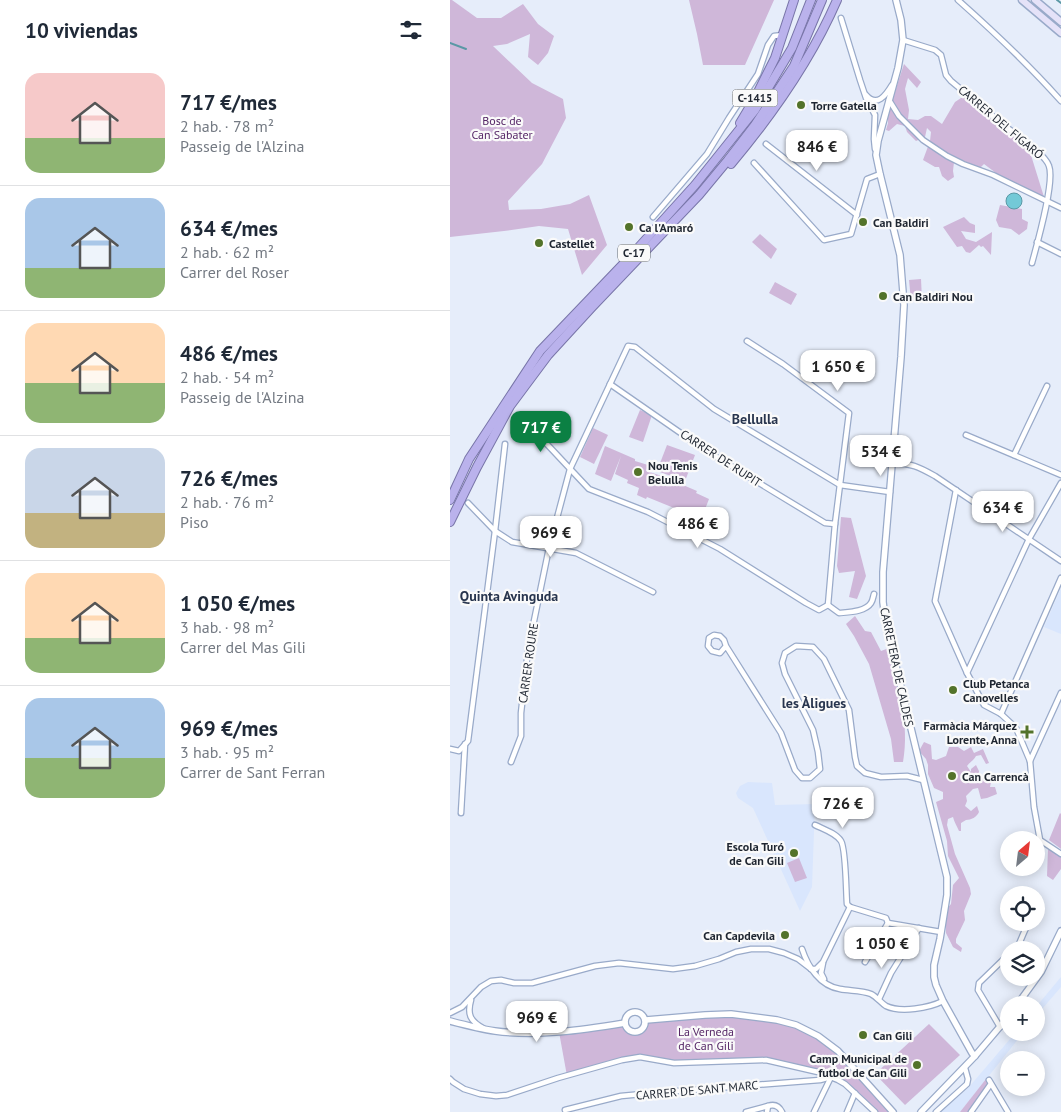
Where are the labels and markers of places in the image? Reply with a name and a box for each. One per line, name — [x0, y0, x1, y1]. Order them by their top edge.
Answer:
place label: Torre Gatella — [811, 98, 877, 113]
marker: Torre Gatella — [795, 99, 807, 111]
pin: 846 € — [782, 130, 852, 172]
place label: Can Baldiri — [873, 215, 929, 230]
marker: Can Baldiri — [857, 216, 869, 228]
place label: Ca l'Amaró — [639, 220, 694, 235]
marker: Ca l'Amaró — [623, 221, 635, 233]
place label: Castellet — [549, 236, 595, 251]
marker: Castellet — [533, 237, 545, 249]
place label: Can Baldiri Nou — [893, 289, 973, 304]
marker: Can Baldiri Nou — [877, 290, 889, 302]
pin: 1 650 € — [792, 350, 884, 392]
pin: 717 € — [506, 410, 576, 453]
pin: 534 € — [846, 434, 916, 477]
place label: Nou Tenis Belulla — [648, 458, 698, 487]
marker: Nou Tenis Belulla — [632, 466, 644, 478]
pin: 634 € — [968, 490, 1038, 533]
pin: 486 € — [663, 506, 733, 549]
pin: 969 € — [516, 516, 586, 558]
place label: Club Petanca Canovelles — [963, 676, 1030, 705]
marker: Club Petanca Canovelles — [947, 684, 959, 696]
place label: Farmàcia Márquez Lorente, Anna — [924, 718, 1018, 747]
marker: Farmàcia Márquez Lorente, Anna — [1021, 726, 1033, 738]
place label: Can Carrencà — [962, 769, 1029, 784]
marker: Can Carrencà — [946, 770, 958, 782]
pin: 726 € — [808, 786, 878, 829]
place label: Escola Turó de Can Gili — [726, 839, 785, 868]
marker: Escola Turó de Can Gili — [788, 847, 800, 859]
pin: 1 050 € — [836, 926, 928, 969]
place label: Can Capdevila — [703, 928, 775, 943]
marker: Can Capdevila — [779, 929, 791, 941]
pin: 969 € — [502, 1000, 572, 1043]
place label: Can Gili — [873, 1028, 912, 1043]
marker: Can Gili — [857, 1029, 869, 1041]
place label: Camp Municipal de futbol de Can Gili — [809, 1051, 907, 1080]
marker: Camp Municipal de futbol de Can Gili — [911, 1059, 923, 1071]

